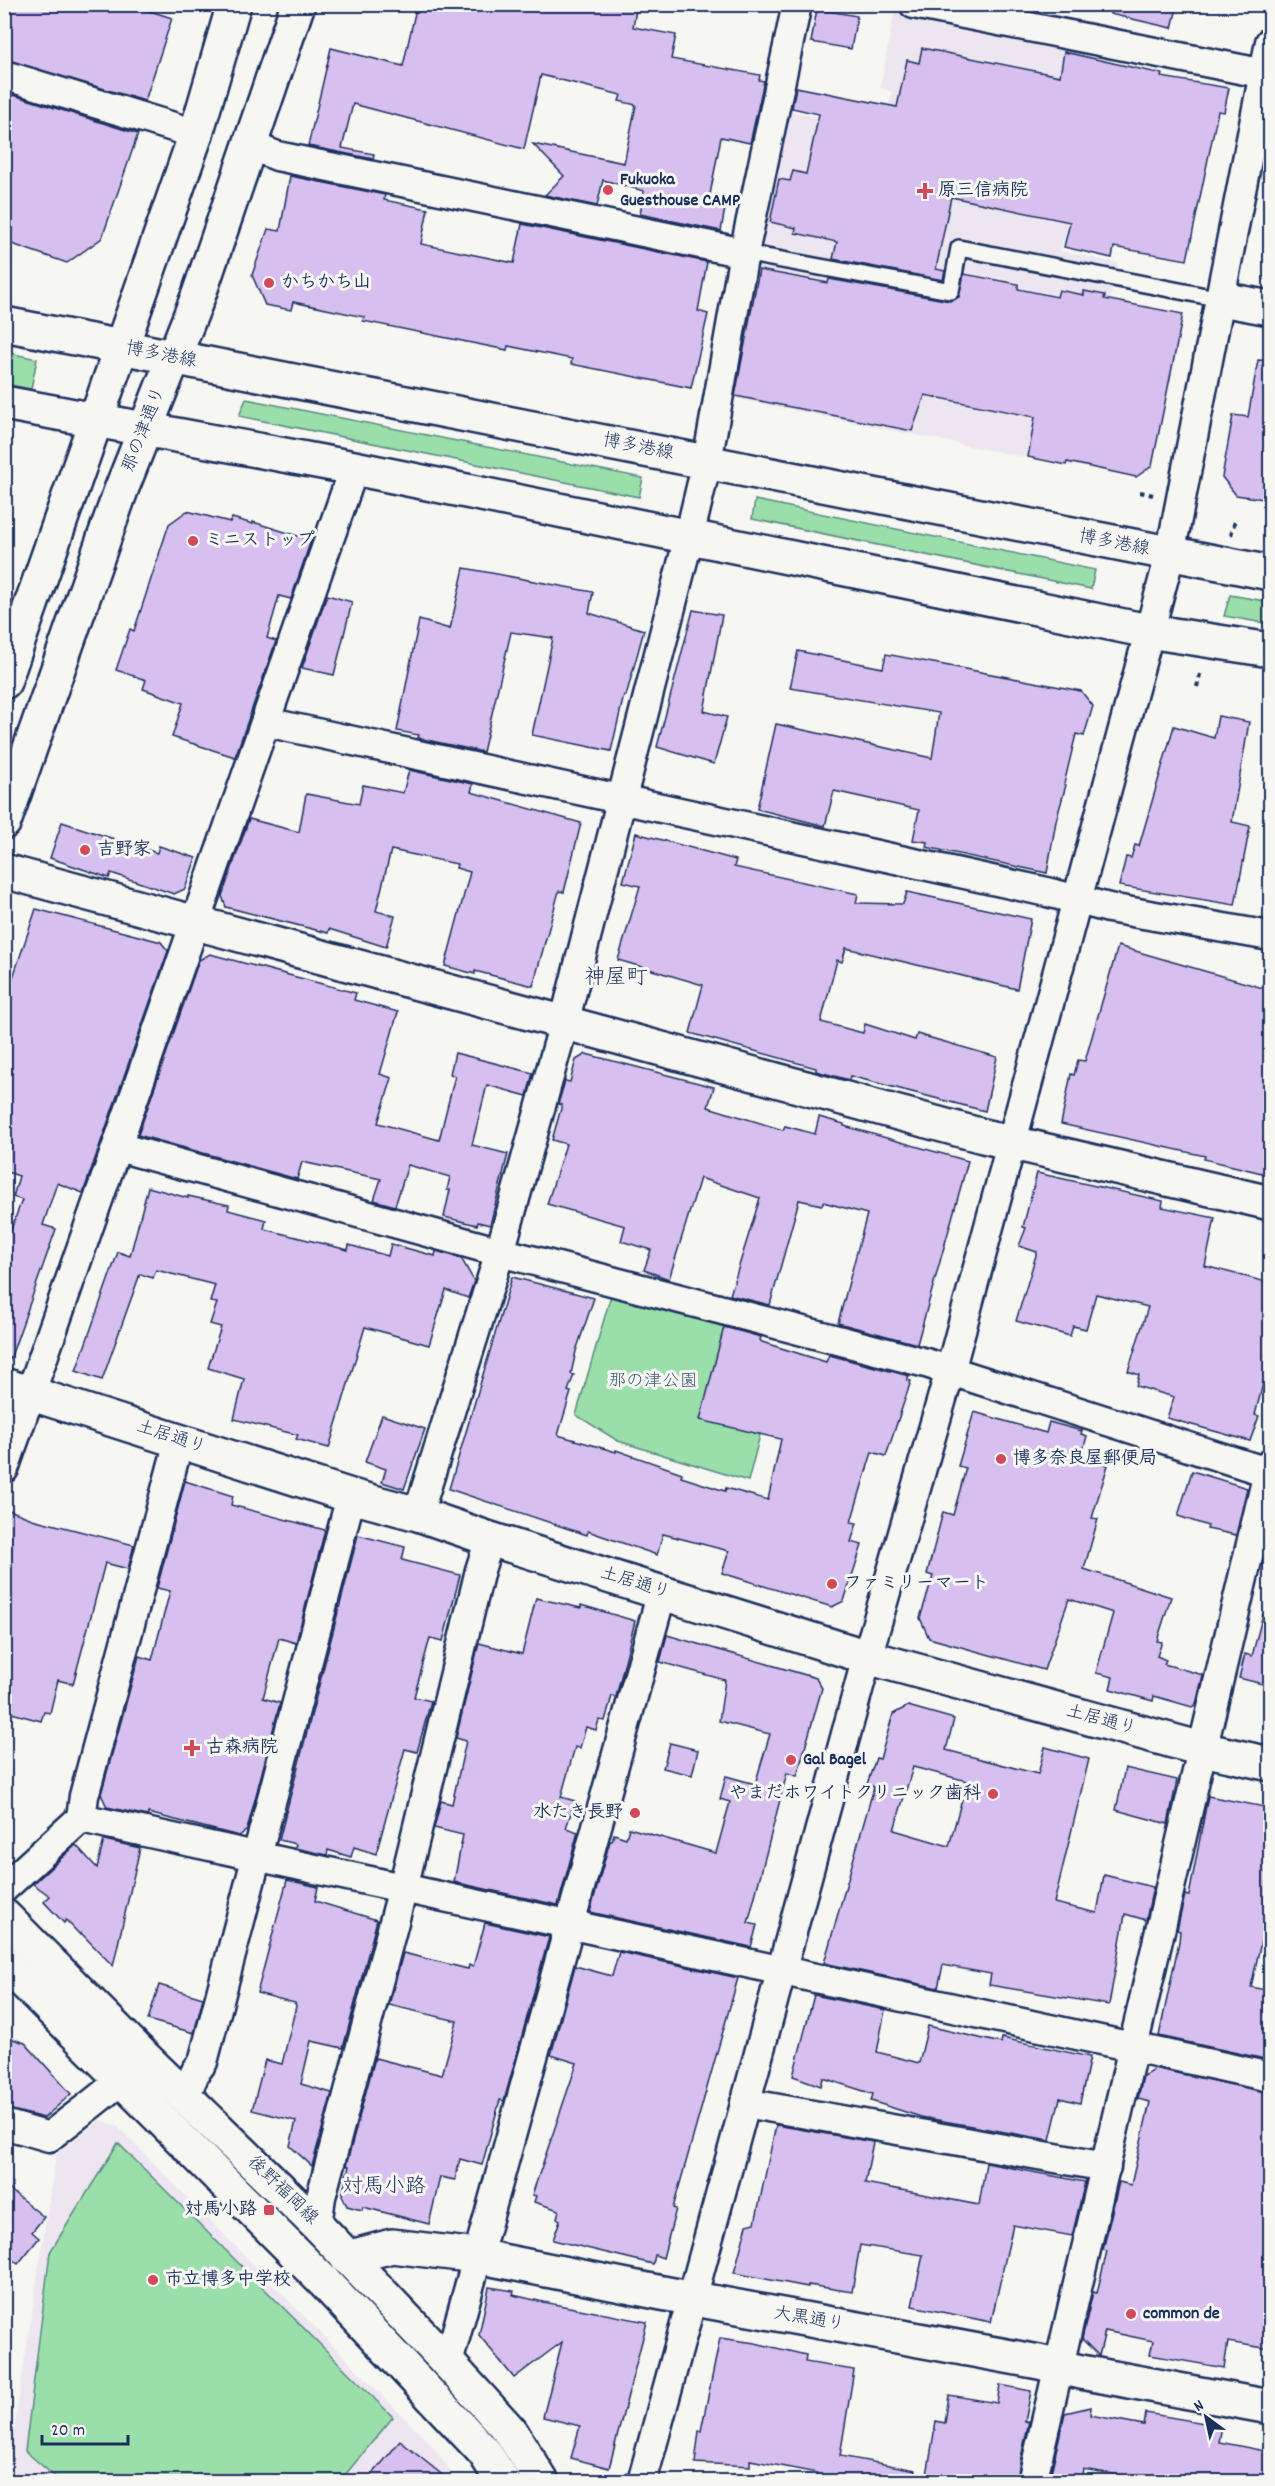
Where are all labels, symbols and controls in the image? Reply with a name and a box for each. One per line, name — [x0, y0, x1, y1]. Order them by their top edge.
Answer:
place label: Fukuoka Guesthouse CAMP — [620, 168, 740, 214]
place label: 原三信病院 — [938, 179, 1028, 204]
marker: 原三信病院 — [916, 182, 934, 200]
marker: Fukuoka Guesthouse CAMP — [601, 183, 615, 197]
place label: かちかち山 — [281, 271, 371, 296]
marker: かちかち山 — [262, 276, 276, 290]
street label: 博多港線 — [123, 337, 199, 375]
street label: 那の津通り — [117, 384, 173, 476]
street label: 博多港線 — [600, 429, 676, 467]
street label: 博多港線 — [1076, 525, 1152, 563]
place label: ミニストップ — [205, 529, 315, 554]
marker: ミニストップ — [186, 534, 200, 548]
place label: 吉野家 — [97, 838, 151, 863]
marker: 吉野家 — [78, 843, 92, 857]
district label: 神屋町 — [585, 964, 648, 994]
park label: 那の津公園 — [608, 1370, 698, 1395]
street label: 土居通り — [133, 1415, 209, 1461]
place label: 博多奈良屋郵便局 — [1013, 1447, 1157, 1472]
marker: 博多奈良屋郵便局 — [994, 1452, 1008, 1466]
street label: 土居通り — [597, 1562, 673, 1606]
place label: ファミリーマート — [844, 1572, 989, 1597]
marker: ファミリーマート — [825, 1577, 839, 1591]
street label: 土居通り — [1063, 1700, 1139, 1742]
place label: 古森病院 — [206, 1736, 278, 1761]
marker: 古森病院 — [183, 1739, 201, 1757]
place label: Gal Bagel — [803, 1748, 867, 1773]
marker: Gal Bagel — [784, 1753, 798, 1767]
place label: やまだホワイトクリニック歯科 — [729, 1782, 981, 1807]
marker: やまだホワイトクリニック歯科 — [986, 1787, 1000, 1801]
place label: 水たき長野 — [533, 1801, 623, 1826]
marker: 水たき長野 — [628, 1806, 642, 1820]
street label: 後野福岡線 — [241, 2151, 323, 2231]
district label: 対馬小路 — [342, 2173, 426, 2203]
place label: 対馬小路 — [185, 2198, 257, 2223]
marker: 対馬小路 — [262, 2203, 276, 2217]
place label: 市立博多中学校 — [165, 2268, 291, 2293]
marker: 市立博多中学校 — [146, 2273, 160, 2287]
street label: 大黒通り — [771, 2301, 847, 2339]
place label: common de — [1143, 2302, 1220, 2327]
marker: common de — [1124, 2307, 1138, 2321]
north arrow — [1176, 2387, 1236, 2447]
text: N — [1190, 2395, 1209, 2418]
scale bar — [42, 2408, 128, 2446]
text: 20 m — [51, 2419, 85, 2444]

